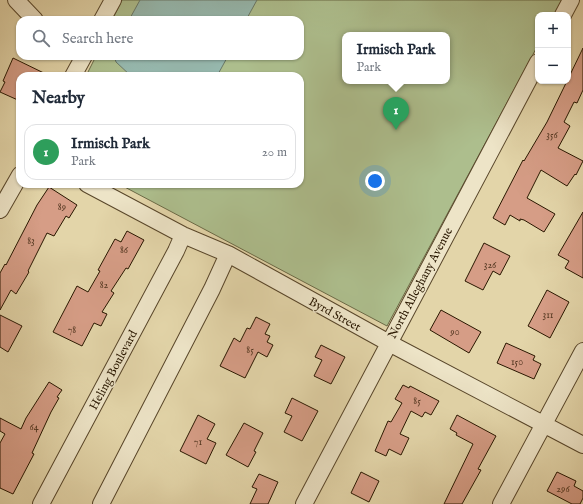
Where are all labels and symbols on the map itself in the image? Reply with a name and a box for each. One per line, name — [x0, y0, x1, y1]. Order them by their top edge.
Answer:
pin: 1 — [383, 97, 409, 130]
house number: 356 — [546, 129, 559, 142]
your location — [365, 171, 385, 191]
house number: 89 — [58, 201, 66, 214]
street label: North Alleghany Avenue — [385, 225, 456, 341]
house number: 83 — [27, 235, 35, 248]
house number: 86 — [120, 244, 129, 257]
house number: 326 — [484, 259, 497, 272]
house number: 82 — [100, 279, 109, 292]
street label: Byrd Street — [306, 294, 363, 335]
house number: 311 — [542, 309, 554, 322]
house number: 78 — [68, 324, 76, 337]
house number: 90 — [449, 326, 460, 339]
street label: Heling Boulevard — [86, 327, 141, 413]
house number: 85 — [246, 344, 254, 357]
house number: 150 — [511, 356, 523, 369]
house number: 85 — [413, 395, 421, 408]
house number: 64 — [29, 421, 39, 434]
house number: 71 — [194, 436, 202, 449]
house number: 296 — [556, 483, 570, 496]

